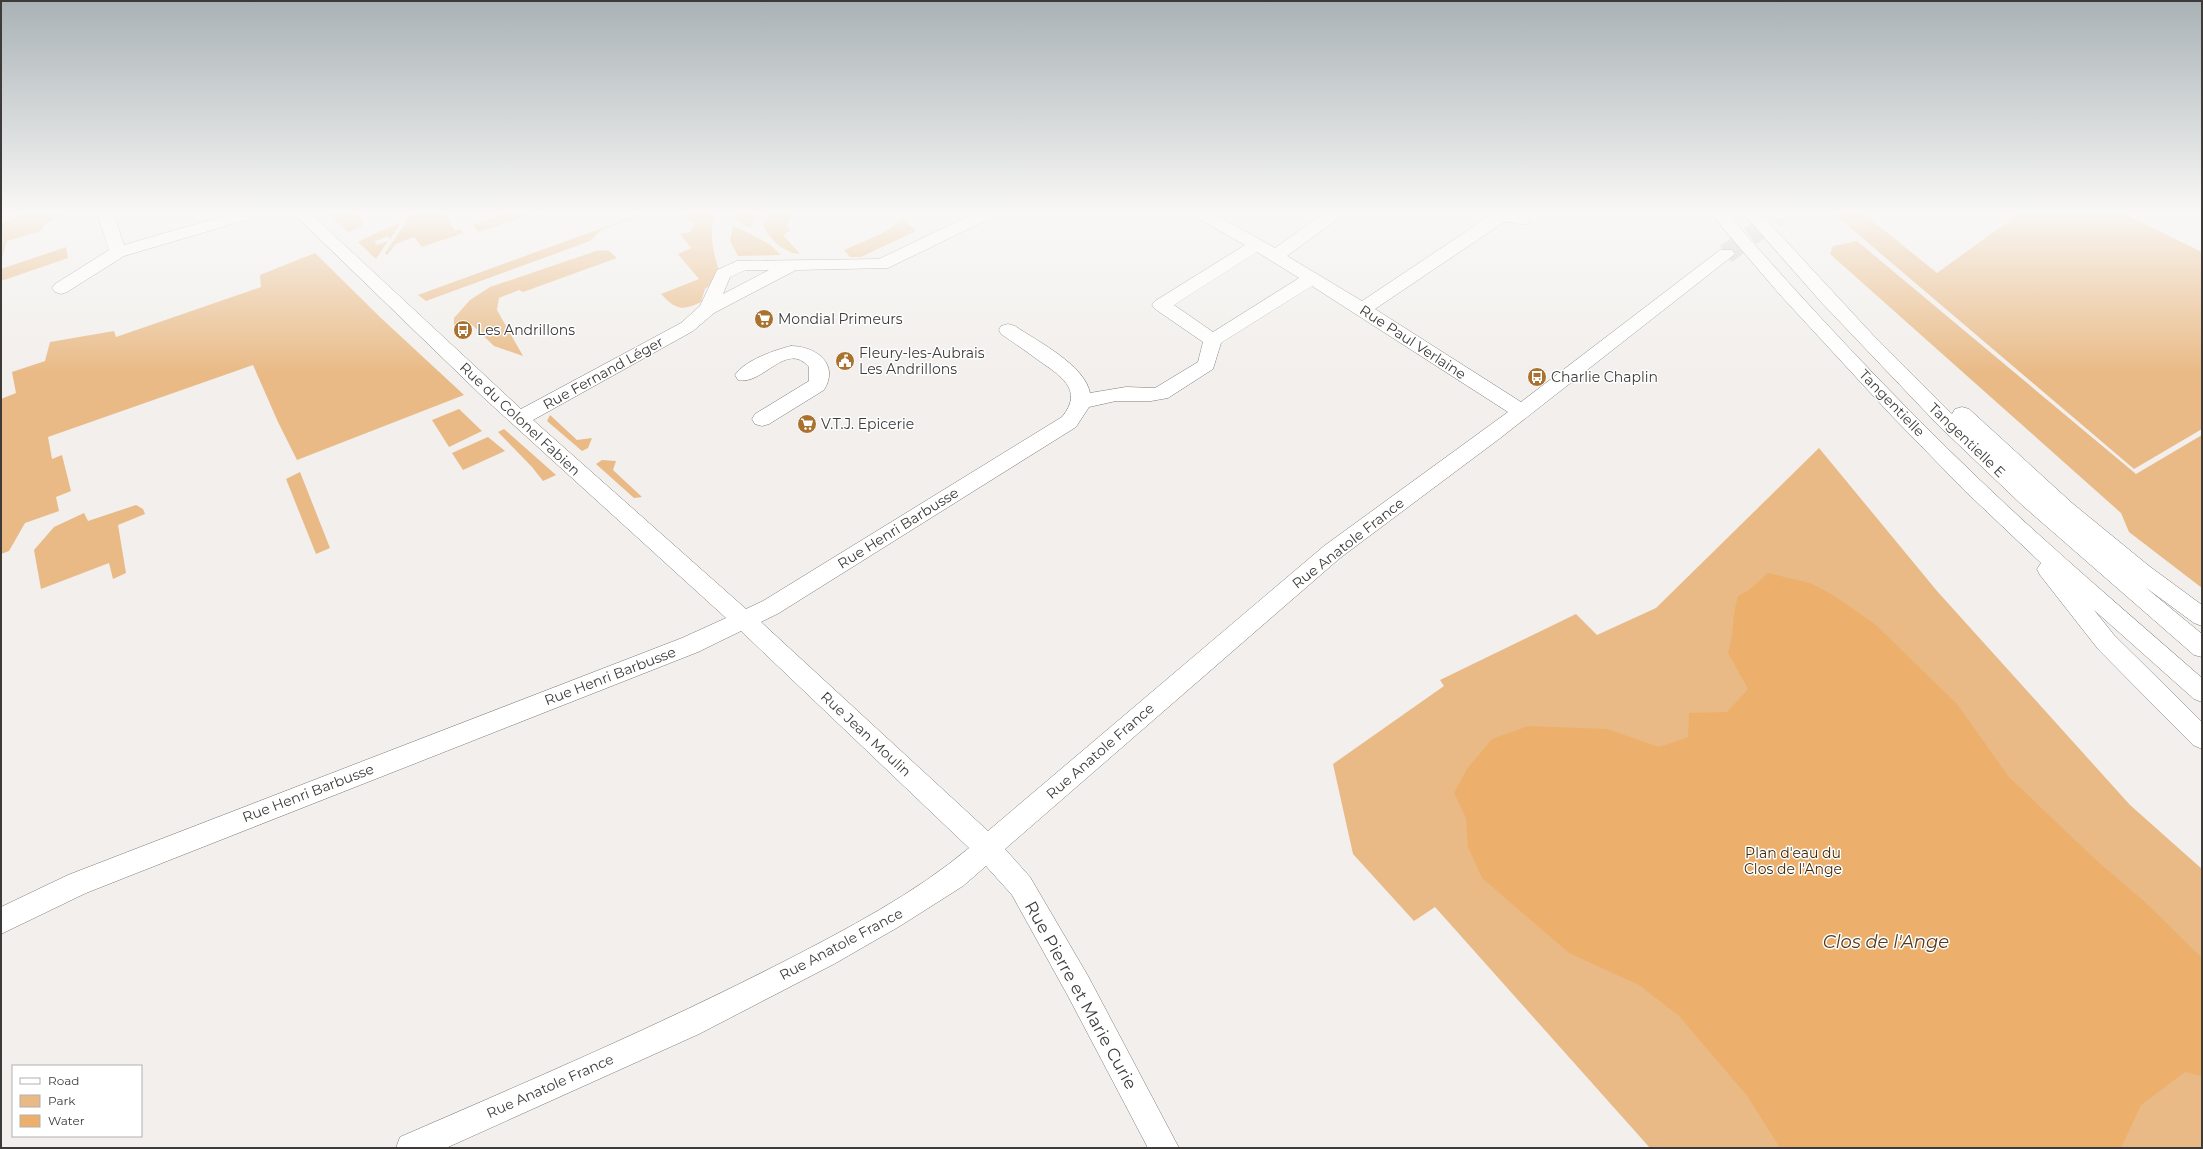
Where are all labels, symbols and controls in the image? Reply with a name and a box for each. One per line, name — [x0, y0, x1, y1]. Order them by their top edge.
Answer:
street label: Rue Paul Verlaine — [1356, 301, 1470, 383]
supermarket icon: Mondial Primeurs — [753, 308, 775, 330]
place label: Mondial Primeurs — [778, 310, 903, 328]
bus stop icon: Les Andrillons — [452, 319, 474, 341]
place label: Les Andrillons — [477, 321, 575, 339]
street label: Rue Fernand Léger — [540, 332, 667, 414]
place label: Fleury-les-Aubrais Les Andrillons — [859, 344, 985, 378]
public building icon: Fleury-les-Aubrais Les Andrillons — [834, 350, 856, 372]
street label: Rue du Colonel Fabien — [456, 358, 584, 480]
bus stop icon: Charlie Chaplin — [1526, 366, 1548, 388]
street label: Tangentielle — [1855, 366, 1929, 440]
place label: Charlie Chaplin — [1551, 368, 1658, 386]
street label: Tangentielle E — [1925, 399, 2009, 481]
supermarket icon: V.T.J. Epicerie — [796, 413, 818, 435]
place label: V.T.J. Epicerie — [821, 415, 914, 433]
street label: Rue Henri Barbusse — [834, 483, 962, 573]
street label: Rue Anatole France — [1288, 494, 1408, 592]
street label: Rue Henri Barbusse — [542, 643, 678, 709]
street label: Rue Jean Moulin — [817, 688, 915, 780]
street label: Rue Anatole France — [1042, 699, 1158, 803]
street label: Rue Henri Barbusse — [240, 760, 376, 826]
park label: Plan d'eau du Clos de l'Ange — [1744, 844, 1842, 878]
street label: Rue Pierre et Marie Curie — [1021, 897, 1141, 1093]
street label: Rue Anatole France — [776, 904, 906, 984]
water label: Clos de l'Ange — [1823, 931, 1949, 953]
street label: Rue Anatole France — [484, 1050, 616, 1122]
legend — [12, 1065, 142, 1137]
text: Road — [48, 1073, 79, 1088]
text: Park — [48, 1093, 76, 1108]
text: Water — [48, 1113, 85, 1128]

